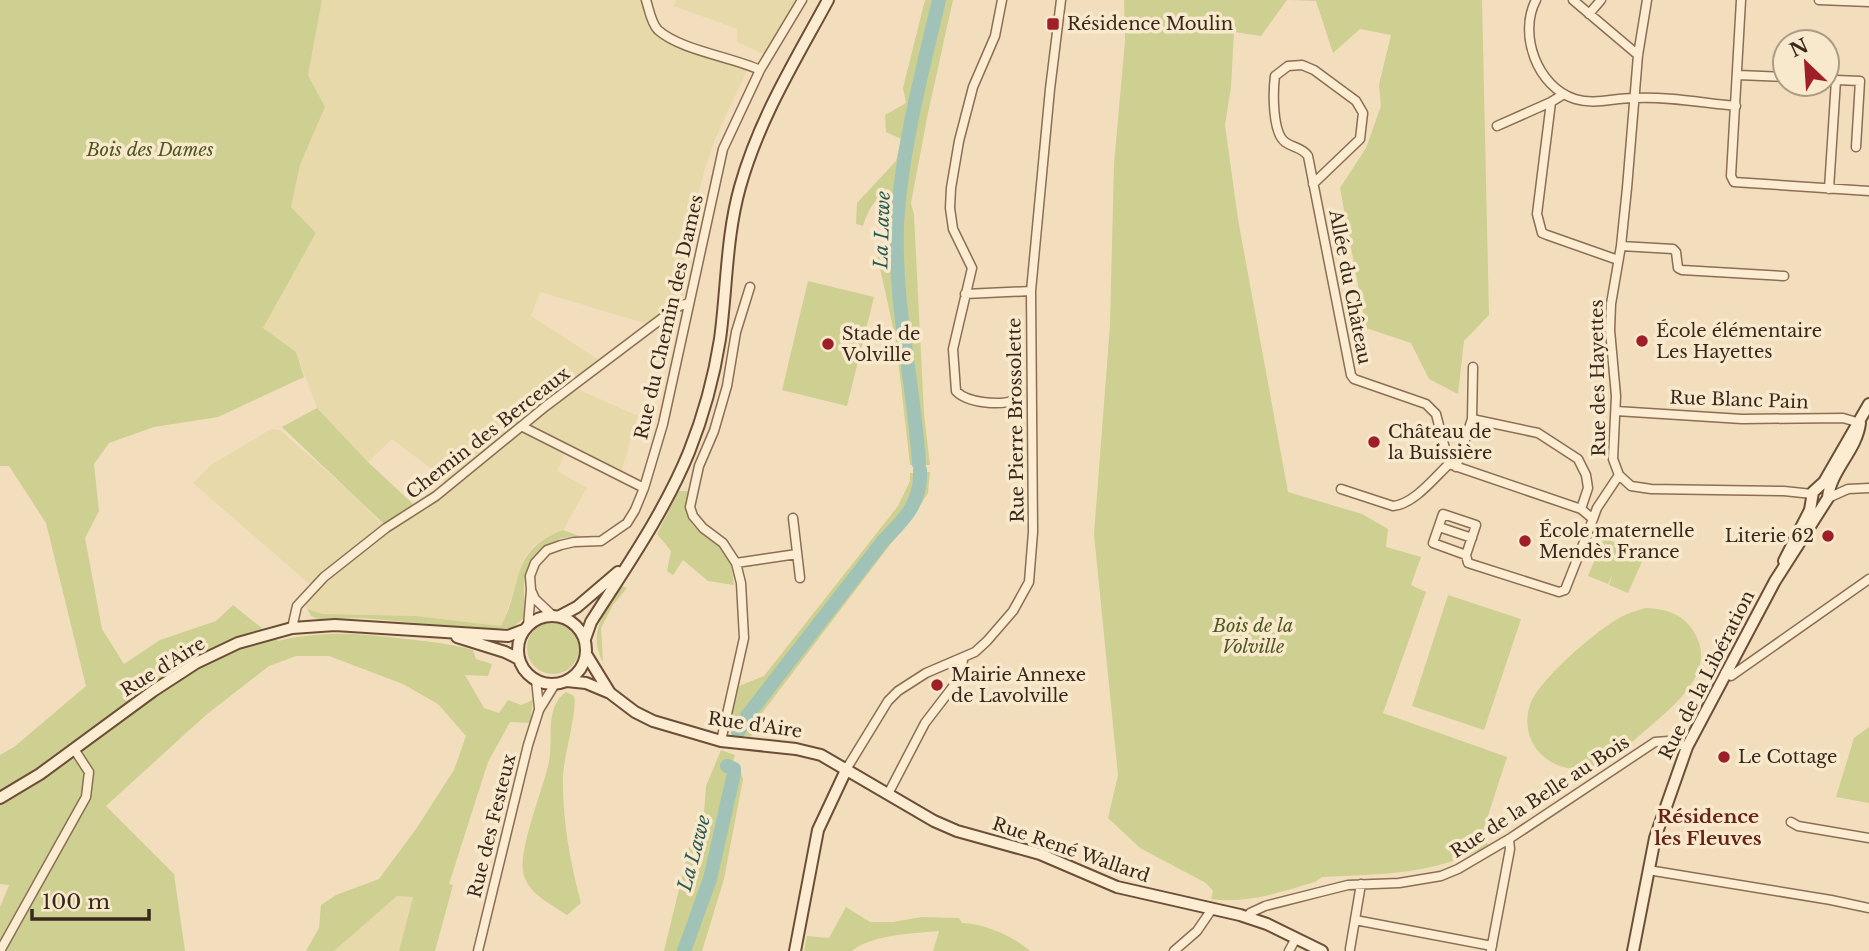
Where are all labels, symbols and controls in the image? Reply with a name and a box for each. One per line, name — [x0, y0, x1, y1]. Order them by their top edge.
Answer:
place label: Résidence Moulin — [1067, 13, 1233, 35]
marker: Résidence Moulin — [1045, 16, 1061, 32]
north arrow — [1771, 28, 1841, 98]
text: N — [1786, 34, 1812, 62]
park label: Bois des Dames — [85, 139, 214, 161]
water label: La Lawe — [869, 190, 895, 270]
street label: Rue du Chemin des Dames — [630, 192, 708, 442]
street label: Allée du Château — [1324, 207, 1376, 366]
street label: Rue des Hayettes — [1586, 299, 1610, 457]
street label: Rue Pierre Brossolette — [1003, 317, 1029, 523]
place label: École élémentaire Les Hayettes — [1656, 319, 1822, 363]
place label: Stade de Volville — [841, 323, 920, 366]
marker: École élémentaire Les Hayettes — [1634, 333, 1650, 349]
marker: Stade de Volville — [820, 336, 836, 352]
street label: Chemin des Berceaux — [402, 362, 574, 504]
street label: Rue Blanc Pain — [1669, 387, 1809, 413]
place label: Château de la Buissière — [1388, 421, 1492, 464]
marker: Château de la Buissière — [1366, 434, 1382, 450]
place label: École maternelle Mendès France — [1539, 519, 1695, 563]
place label: Literie 62 — [1725, 525, 1814, 547]
marker: Literie 62 — [1820, 528, 1836, 544]
marker: École maternelle Mendès France — [1517, 533, 1533, 549]
street label: Rue de la Libération — [1655, 587, 1759, 763]
park label: Bois de la Volville — [1212, 615, 1293, 658]
street label: Rue d'Aire — [117, 632, 209, 702]
place label: Mairie Annexe de Lavolville — [951, 664, 1086, 707]
marker: Mairie Annexe de Lavolville — [929, 677, 945, 693]
street label: Rue d'Aire — [706, 707, 804, 743]
street label: Rue de la Belle au Bois — [1447, 731, 1633, 863]
place label: Le Cottage — [1738, 746, 1837, 768]
marker: Le Cottage — [1716, 749, 1732, 765]
street label: Rue des Festeux — [463, 752, 521, 900]
district label: Résidence les Fleuves — [1654, 805, 1762, 850]
water label: La Lawe — [673, 812, 715, 894]
street label: Rue René Wallard — [989, 813, 1153, 887]
scale bar — [32, 878, 149, 922]
text: 100 m — [42, 889, 110, 915]

